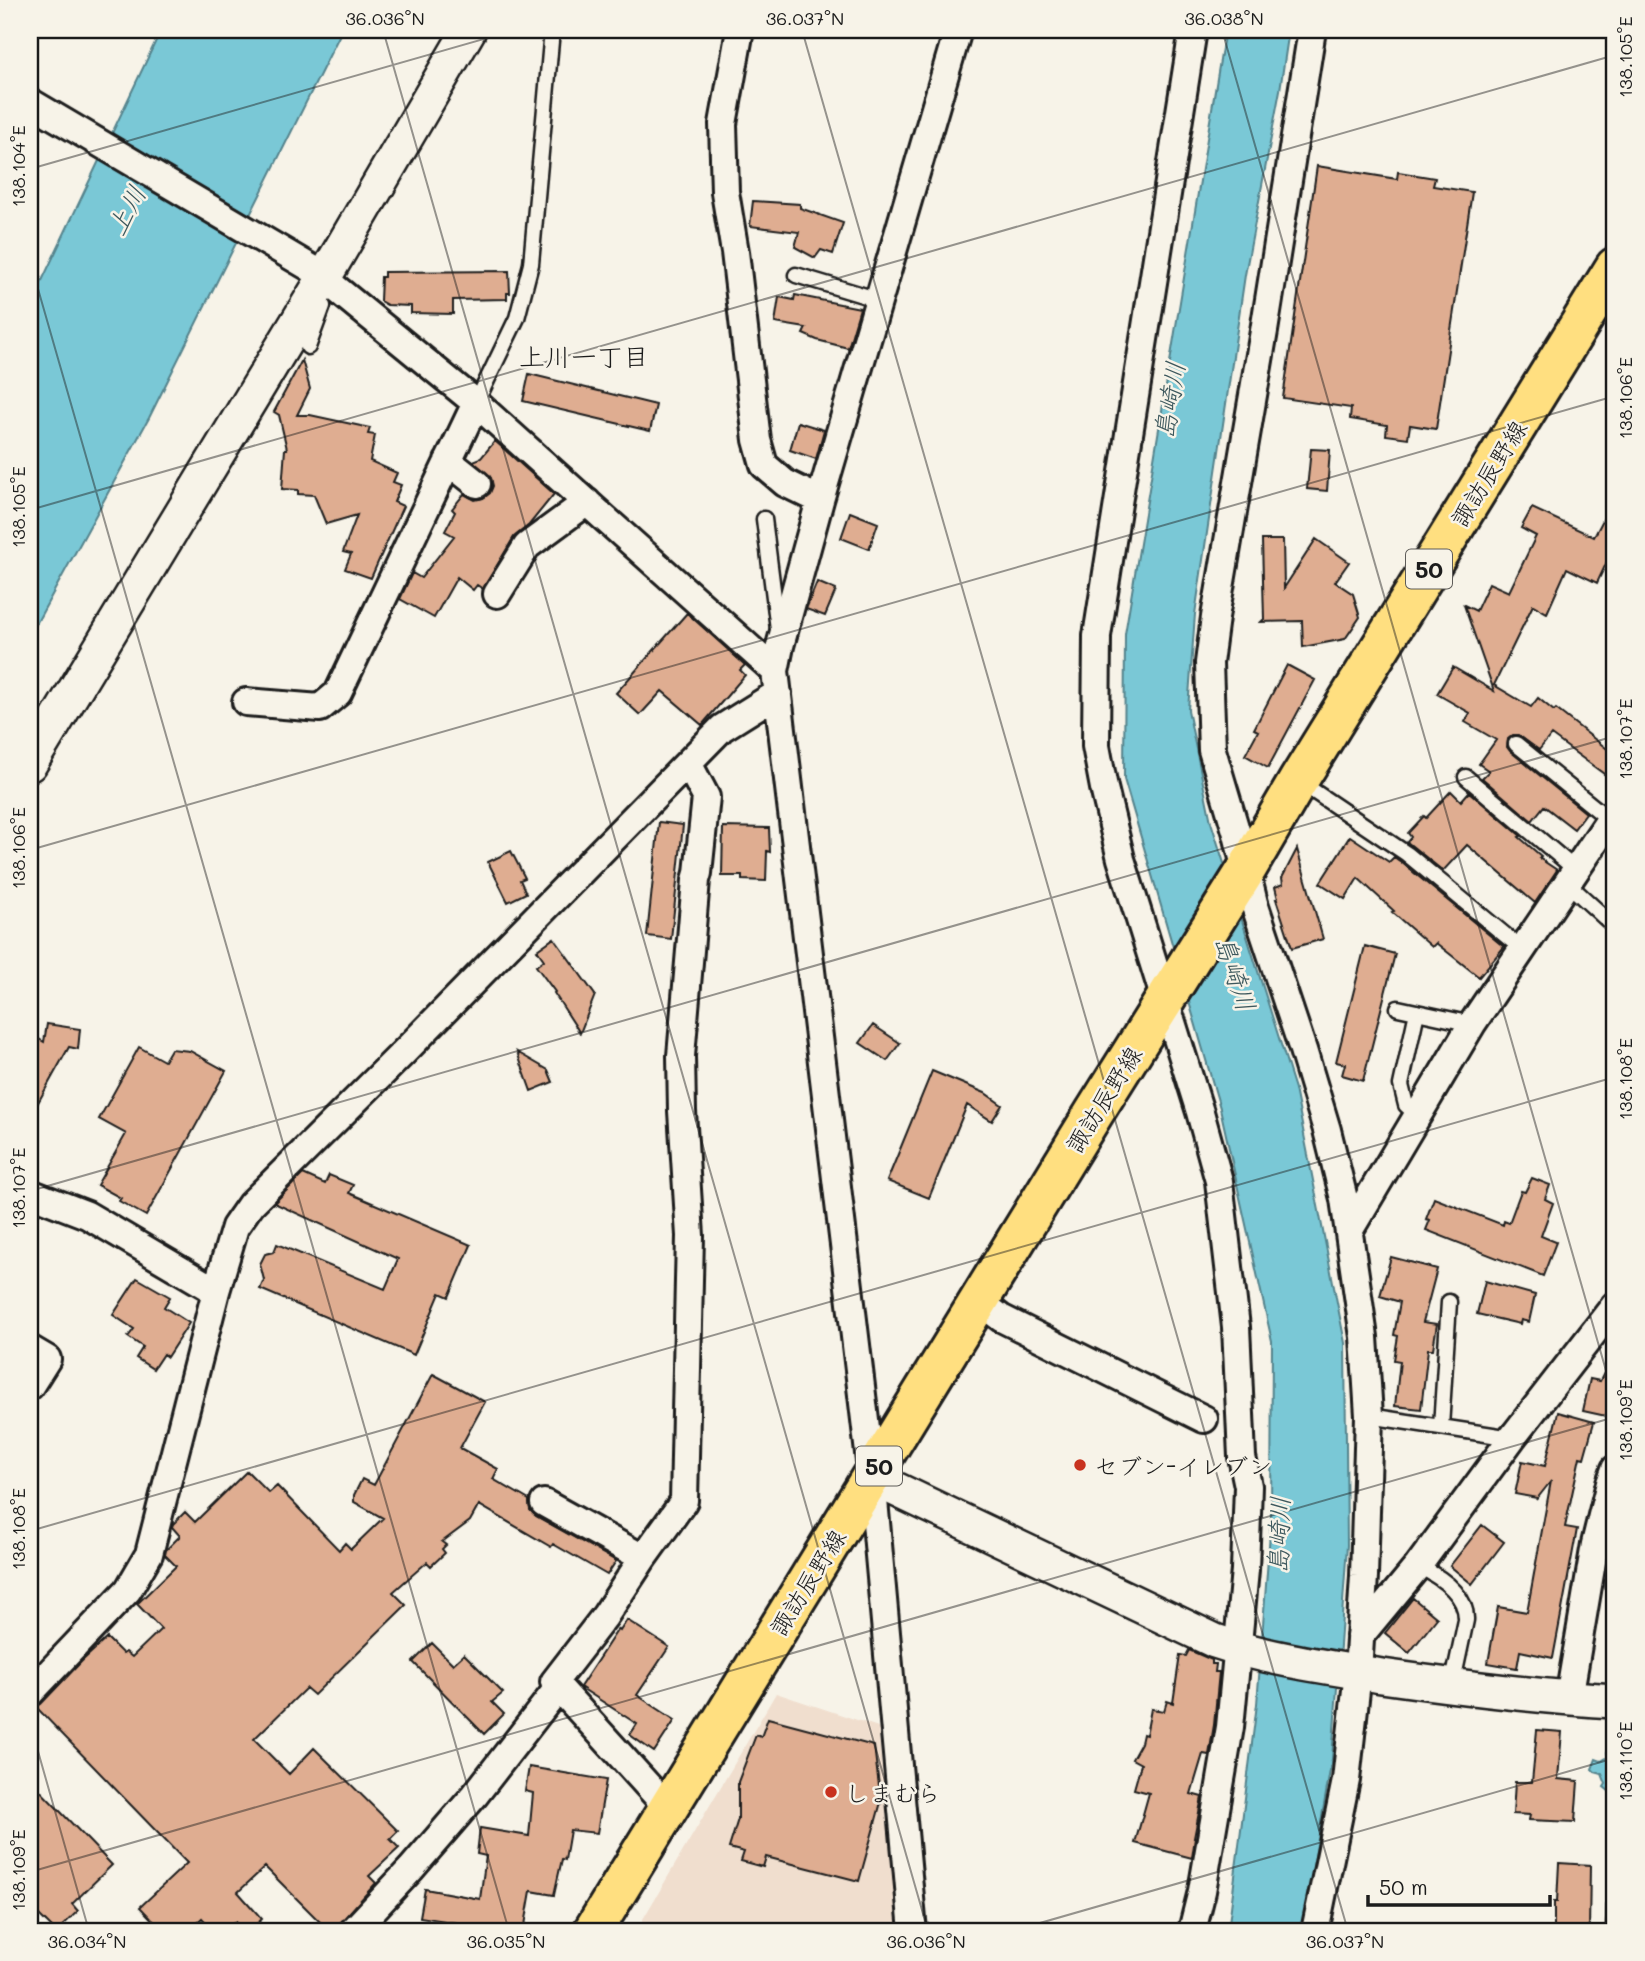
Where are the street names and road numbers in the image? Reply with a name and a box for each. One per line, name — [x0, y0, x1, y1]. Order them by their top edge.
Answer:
street label: 諏訪辰野線 — [1443, 414, 1533, 532]
road number: 50 — [1406, 550, 1452, 589]
street label: 諏訪辰野線 — [1058, 1040, 1148, 1158]
road number: 50 — [856, 1446, 902, 1485]
street label: 諏訪辰野線 — [762, 1523, 852, 1641]

